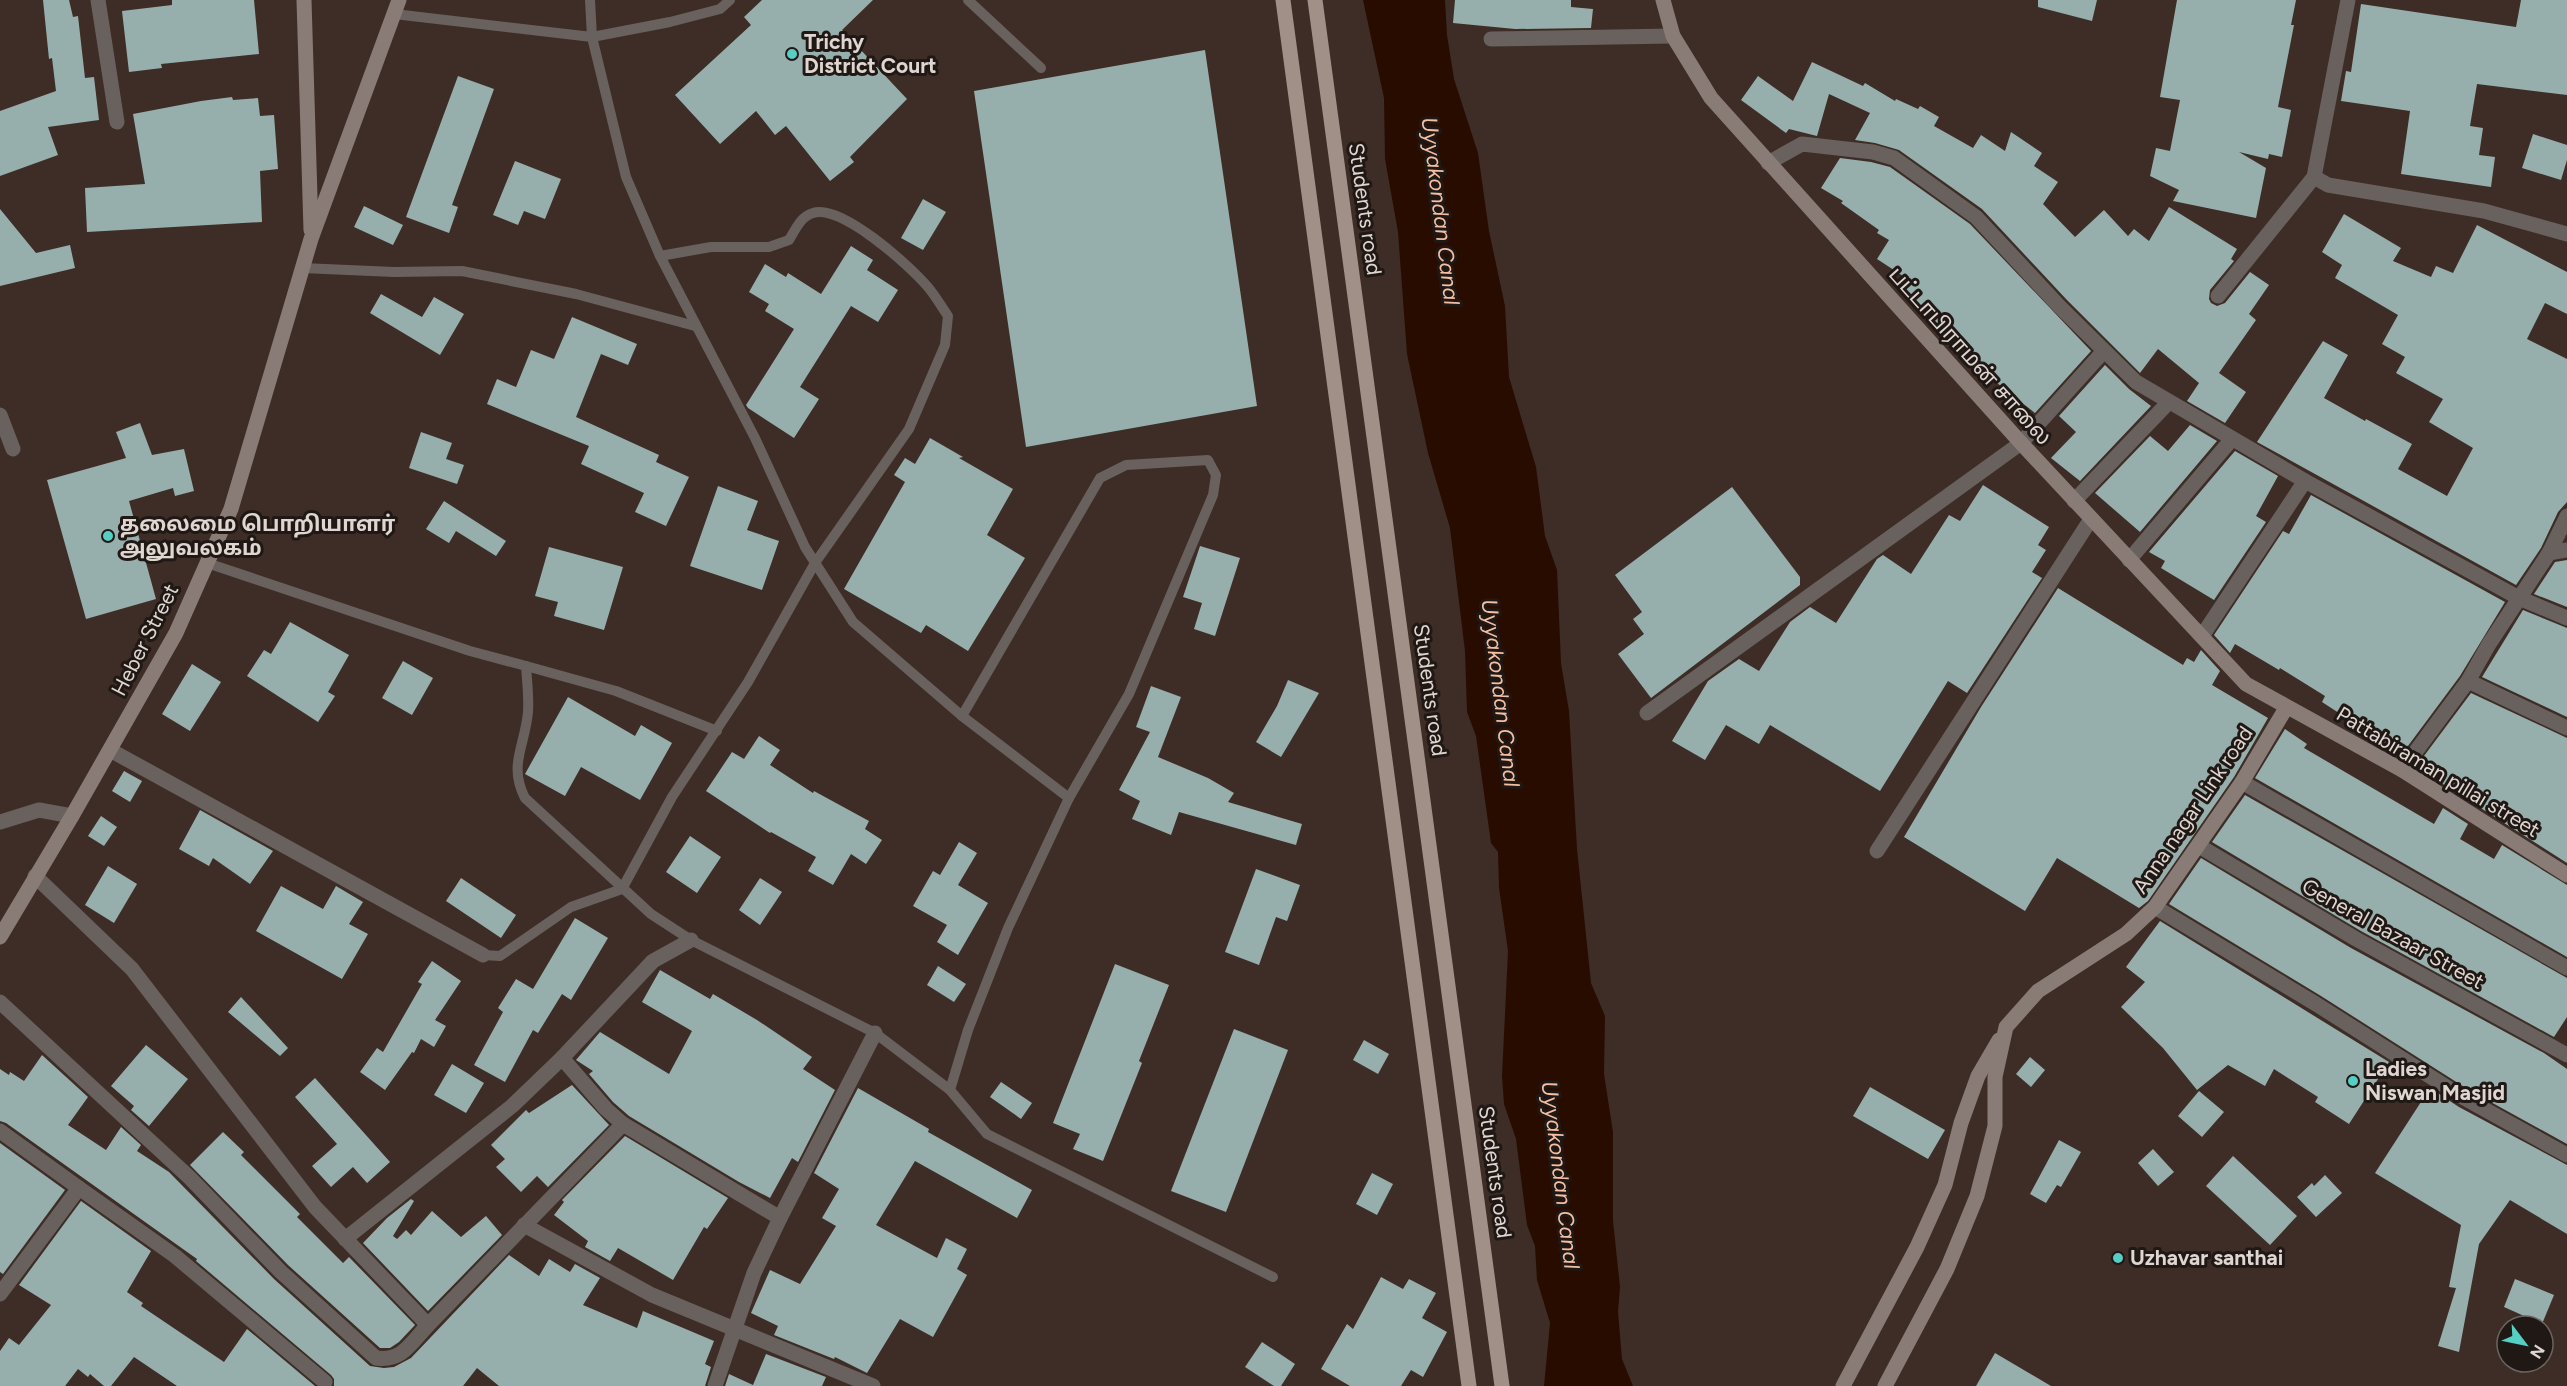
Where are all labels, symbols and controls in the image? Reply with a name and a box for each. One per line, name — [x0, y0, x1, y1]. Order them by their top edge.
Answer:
place label: Trichy District Court — [804, 29, 937, 78]
marker: Trichy District Court — [785, 47, 799, 61]
water label: Uyyakondan Canal — [1416, 116, 1465, 307]
street label: Students road — [1344, 141, 1387, 277]
street label: பட்டாபிராமன் சாலை — [1884, 262, 2057, 450]
place label: தலைமை பொறியாளர் அலுவலகம் — [120, 511, 396, 562]
marker: தலைமை பொறியாளர் அலுவலகம் — [101, 529, 115, 543]
street label: Heber Street — [106, 580, 183, 700]
water label: Uyyakondan Canal — [1476, 598, 1525, 789]
street label: Students road — [1409, 622, 1452, 758]
street label: Pattabiraman pillai street — [2332, 701, 2544, 842]
street label: Anna nagar Link road — [2127, 721, 2258, 898]
street label: General Bazaar Street — [2298, 873, 2489, 994]
place label: Ladies Niswan Masjid — [2365, 1056, 2505, 1105]
marker: Ladies Niswan Masjid — [2346, 1074, 2360, 1088]
water label: Uyyakondan Canal — [1536, 1080, 1585, 1271]
street label: Students road — [1474, 1104, 1517, 1240]
place label: Uzhavar santhai — [2130, 1245, 2283, 1270]
marker: Uzhavar santhai — [2111, 1251, 2125, 1265]
north arrow — [2495, 1314, 2555, 1374]
text: N — [2526, 1341, 2549, 1362]

